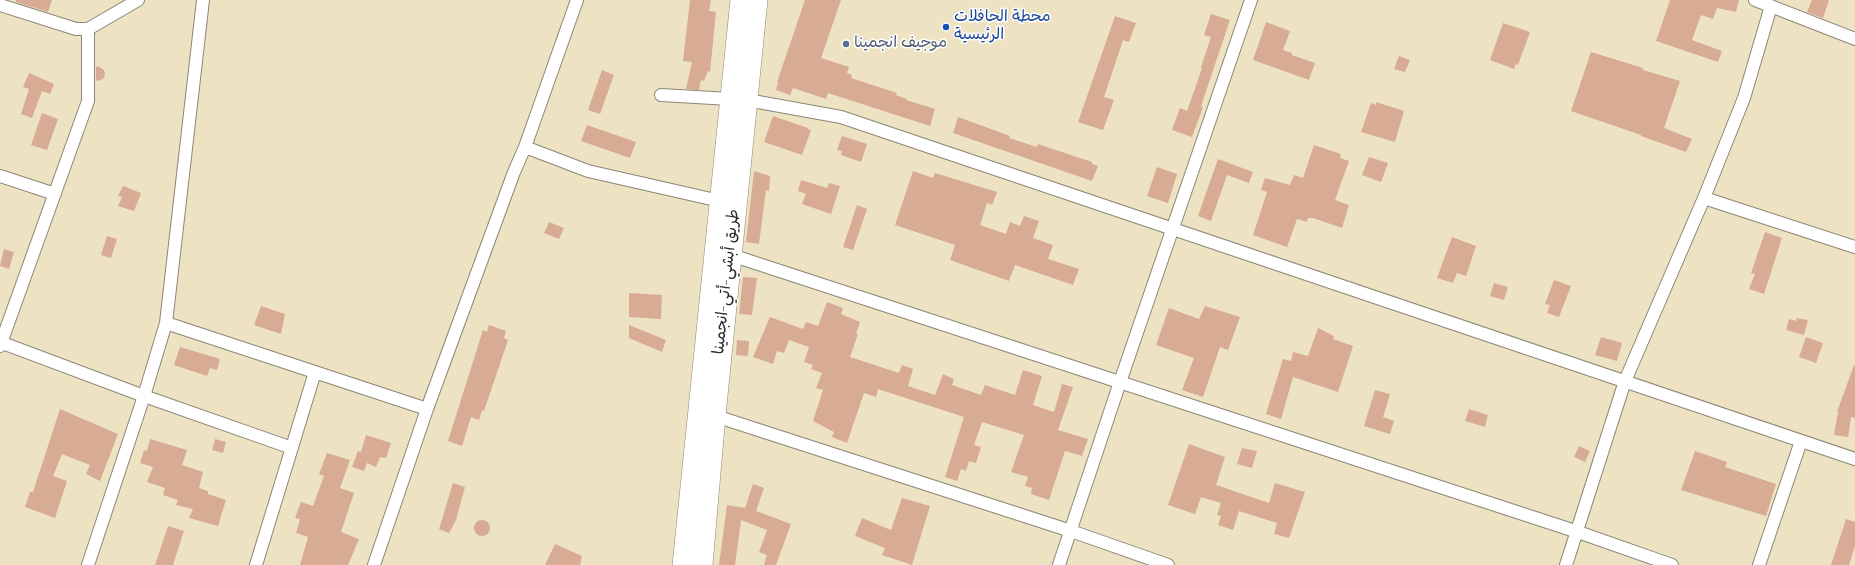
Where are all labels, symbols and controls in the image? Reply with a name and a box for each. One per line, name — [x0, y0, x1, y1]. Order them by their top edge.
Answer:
place label: محطة الحافلات الرئيسية — [954, 8, 1051, 46]
marker: محطة الحافلات الرئيسية — [941, 22, 951, 32]
place label: موجيف انجمينا — [854, 34, 947, 54]
marker: موجيف انجمينا — [841, 39, 851, 49]
street label: طريق أبشي-أتي-انجمينا — [711, 208, 745, 356]

